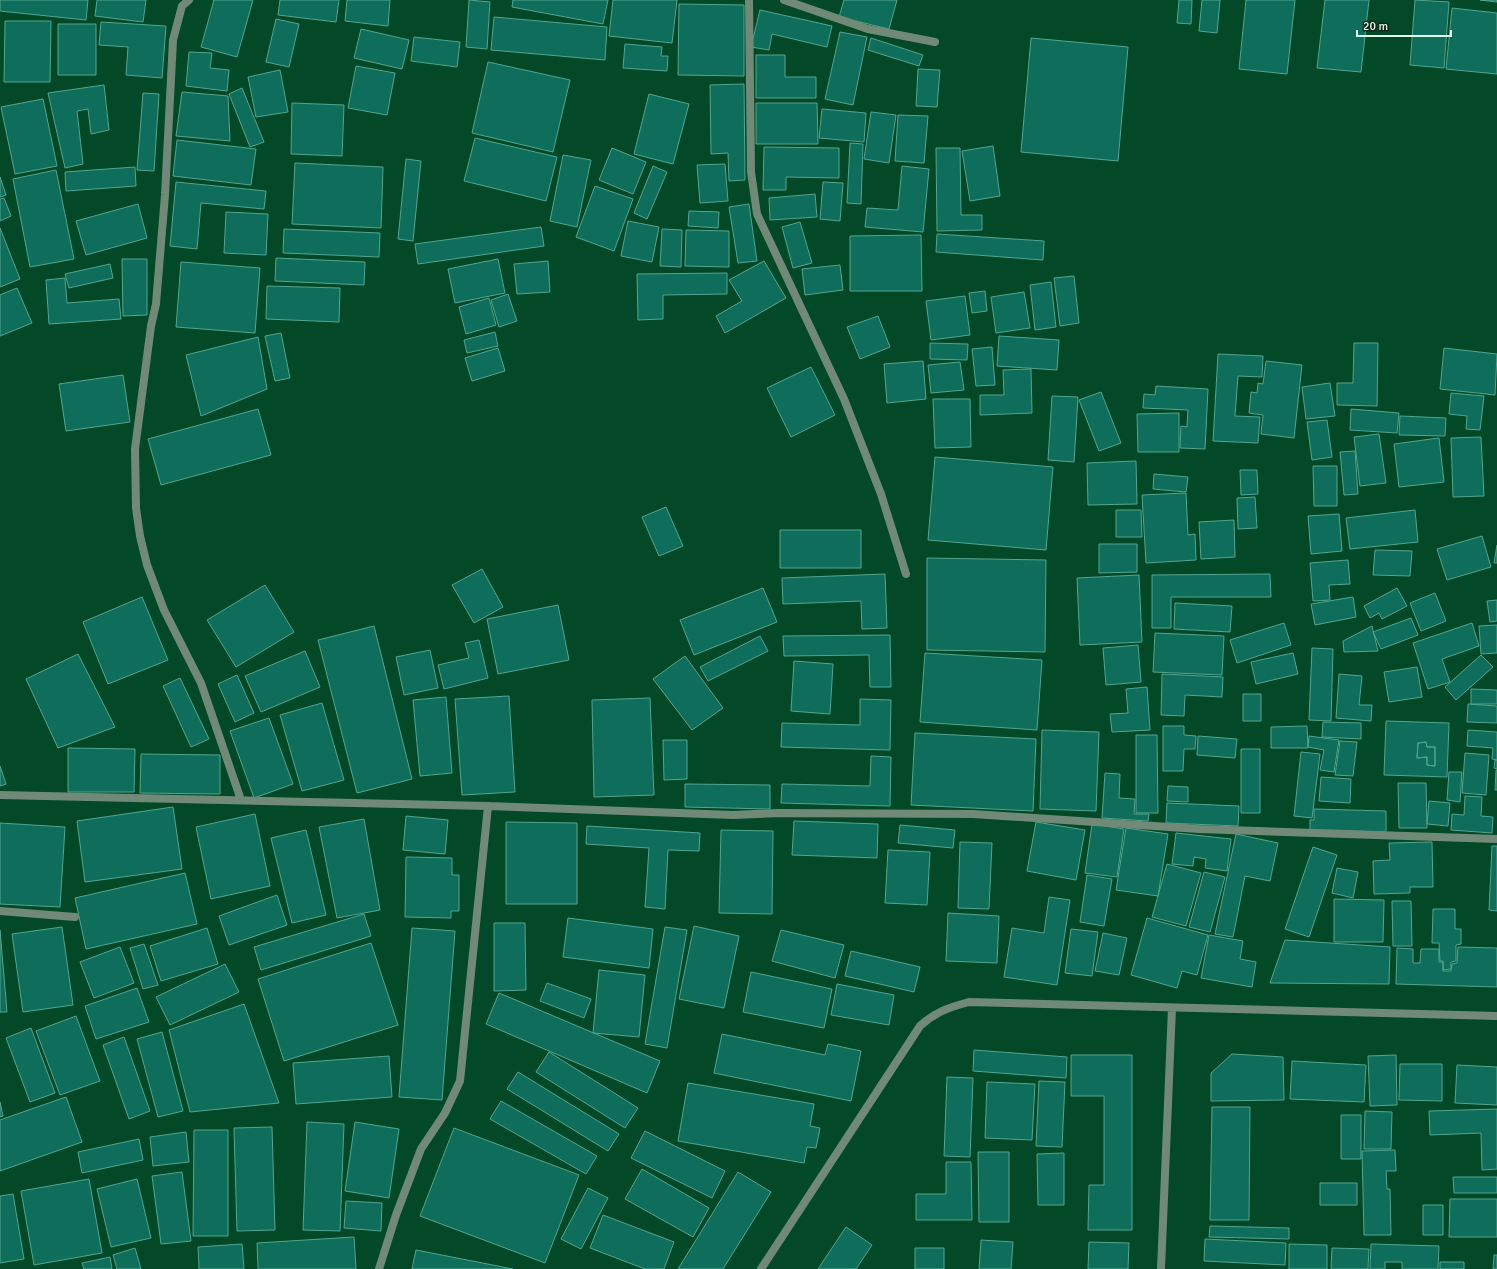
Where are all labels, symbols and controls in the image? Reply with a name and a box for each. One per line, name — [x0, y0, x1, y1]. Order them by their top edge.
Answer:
scale bar — [1357, 12, 1451, 38]
text: 20 m — [1363, 19, 1388, 34]

